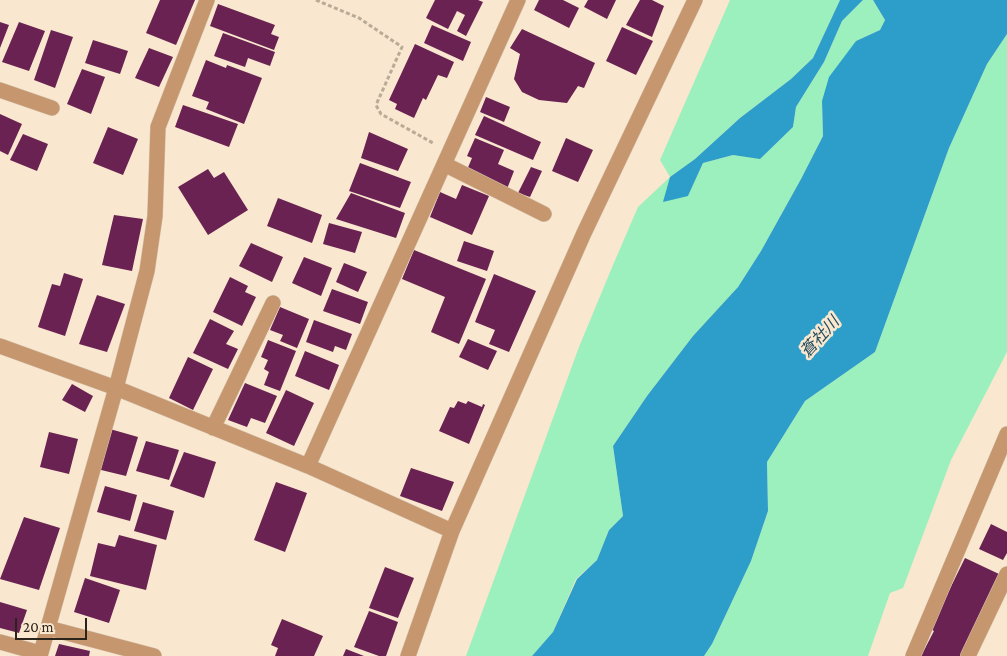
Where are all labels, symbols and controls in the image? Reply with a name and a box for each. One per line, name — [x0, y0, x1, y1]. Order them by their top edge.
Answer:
water label: 蒼社川 — [797, 313, 843, 361]
scale bar — [18, 608, 90, 640]
text: 20 m — [23, 619, 54, 635]

